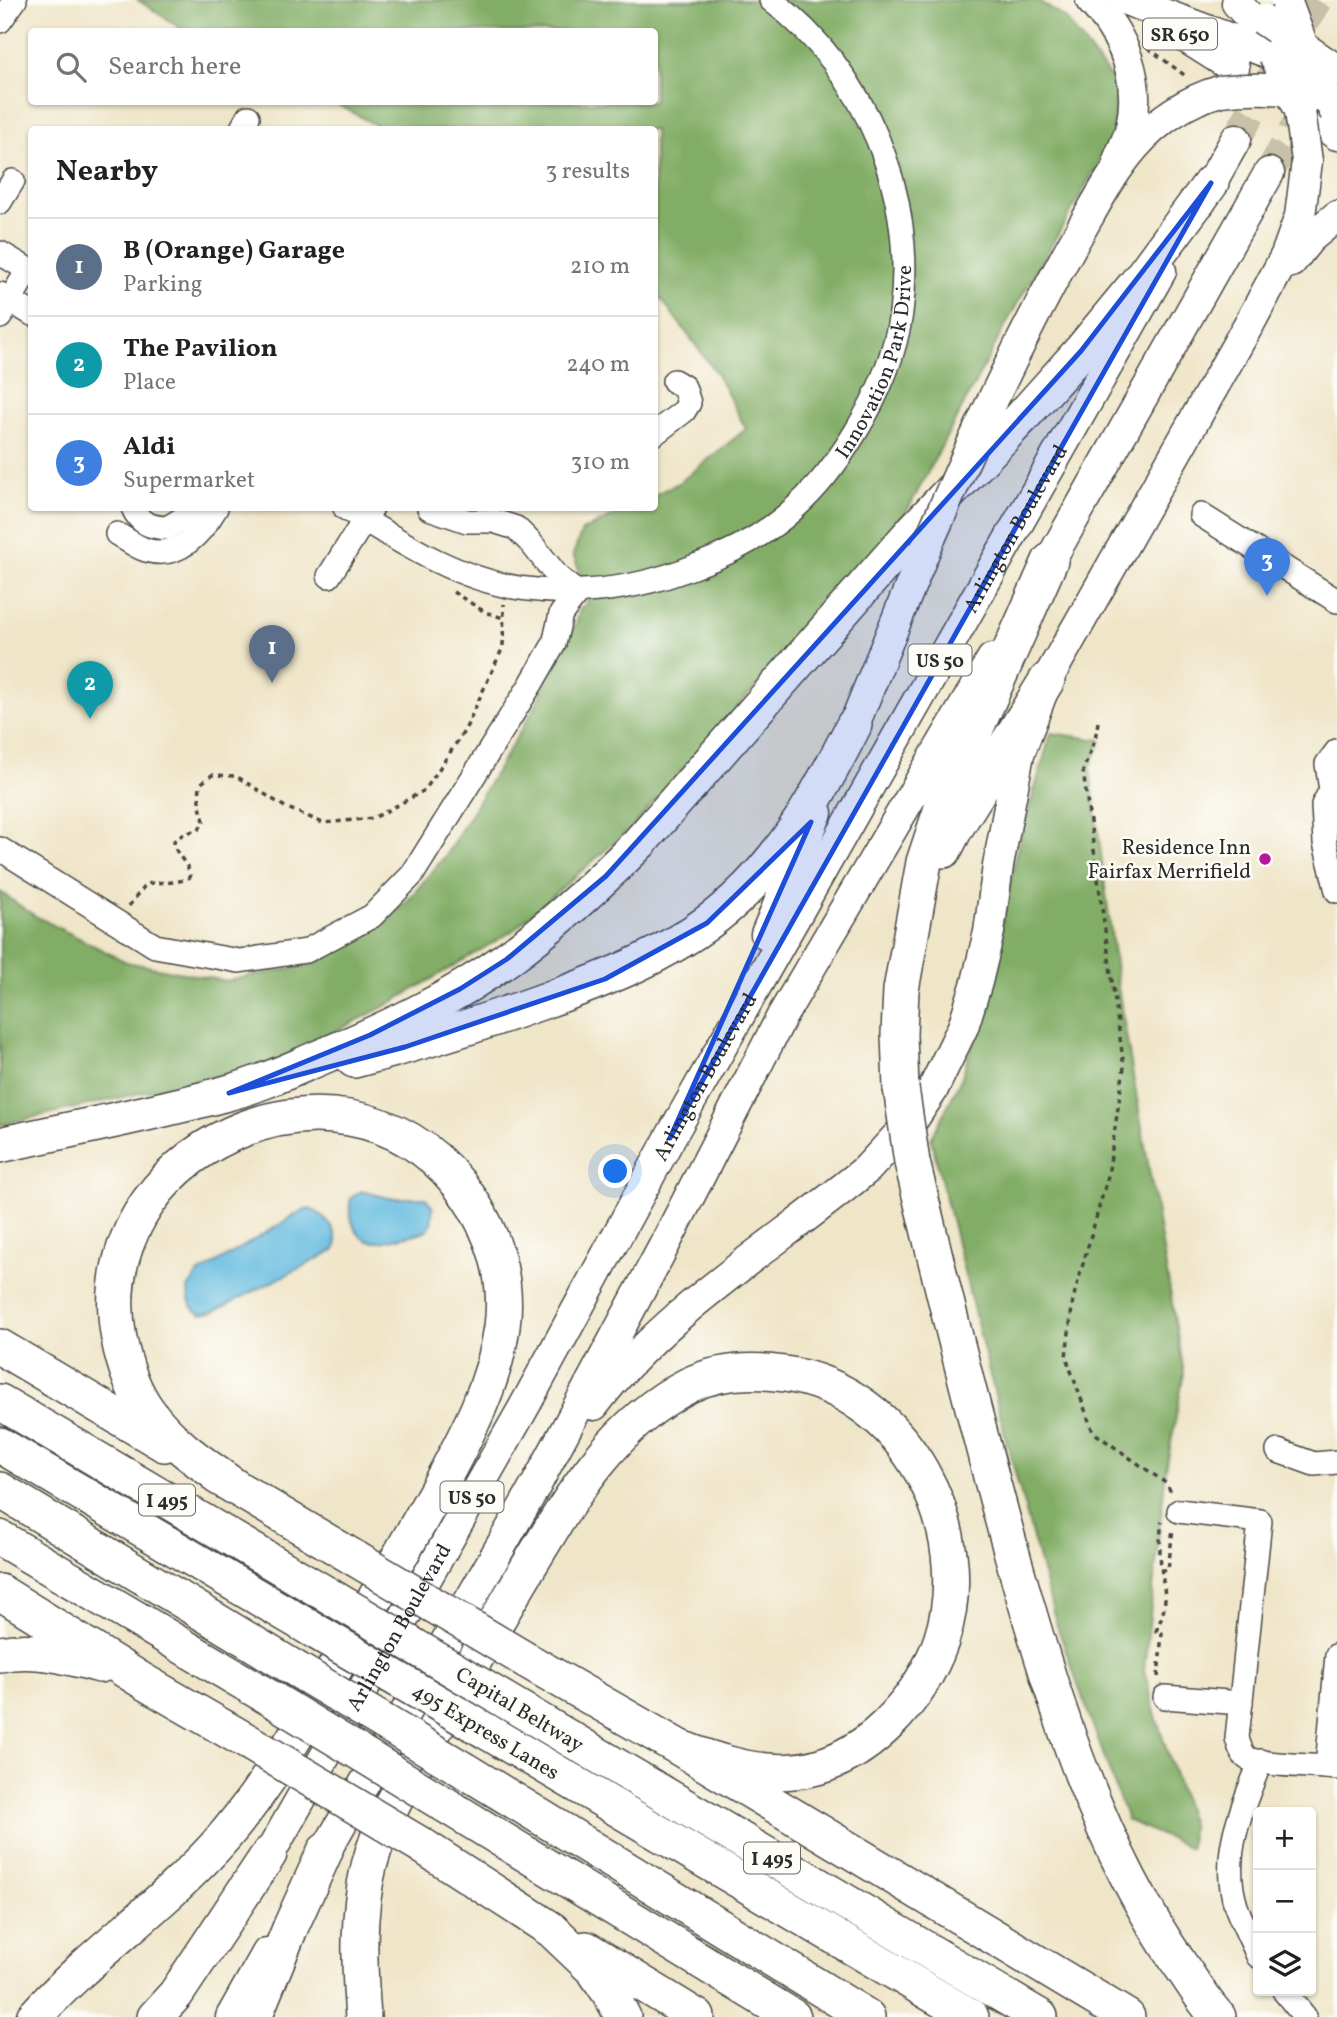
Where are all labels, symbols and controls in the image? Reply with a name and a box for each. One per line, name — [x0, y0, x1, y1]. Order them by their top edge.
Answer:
road number: SR 650 — [1143, 18, 1217, 50]
search box — [28, 28, 658, 105]
icon: search — [52, 48, 90, 86]
text: Search here — [108, 49, 241, 85]
text: Nearby — [56, 151, 158, 193]
text: 3 results — [545, 156, 630, 188]
text: B (Orange) Garage — [123, 233, 345, 269]
text: 1 — [74, 251, 84, 283]
text: 210 m — [570, 251, 630, 283]
street label: Innovation Park Drive — [829, 265, 920, 465]
text: Parking — [123, 269, 202, 301]
text: The Pavilion — [123, 331, 278, 367]
text: 2 — [73, 349, 85, 381]
text: 240 m — [566, 349, 630, 381]
text: Place — [123, 367, 176, 399]
text: Aldi — [123, 429, 175, 465]
street label: Arlington Boulevard — [957, 440, 1076, 619]
text: 3 — [73, 447, 85, 479]
text: 310 m — [570, 447, 630, 479]
text: Supermarket — [123, 465, 255, 497]
pin: 3 — [1244, 538, 1290, 596]
pin: 1 — [249, 625, 295, 683]
road number: US 50 — [908, 645, 972, 676]
pin: 2 — [67, 661, 113, 719]
place label: Residence Inn Fairfax Merrifield — [1088, 834, 1251, 887]
marker: Residence Inn Fairfax Merrifield — [1257, 851, 1273, 867]
street label: Arlington Boulevard — [647, 988, 765, 1167]
your location — [598, 1154, 632, 1188]
road number: US 50 — [440, 1482, 504, 1512]
road number: I 495 — [139, 1484, 195, 1516]
street label: Arlington Boulevard — [340, 1539, 459, 1717]
street label: Capital Beltway — [450, 1661, 589, 1760]
street label: 495 Express Lanes — [406, 1677, 564, 1788]
map controls — [1253, 1807, 1316, 1996]
button: + — [1253, 1807, 1316, 1870]
road number: I 495 — [744, 1842, 800, 1874]
button: − — [1253, 1870, 1316, 1933]
button: layers — [1253, 1933, 1316, 1996]

